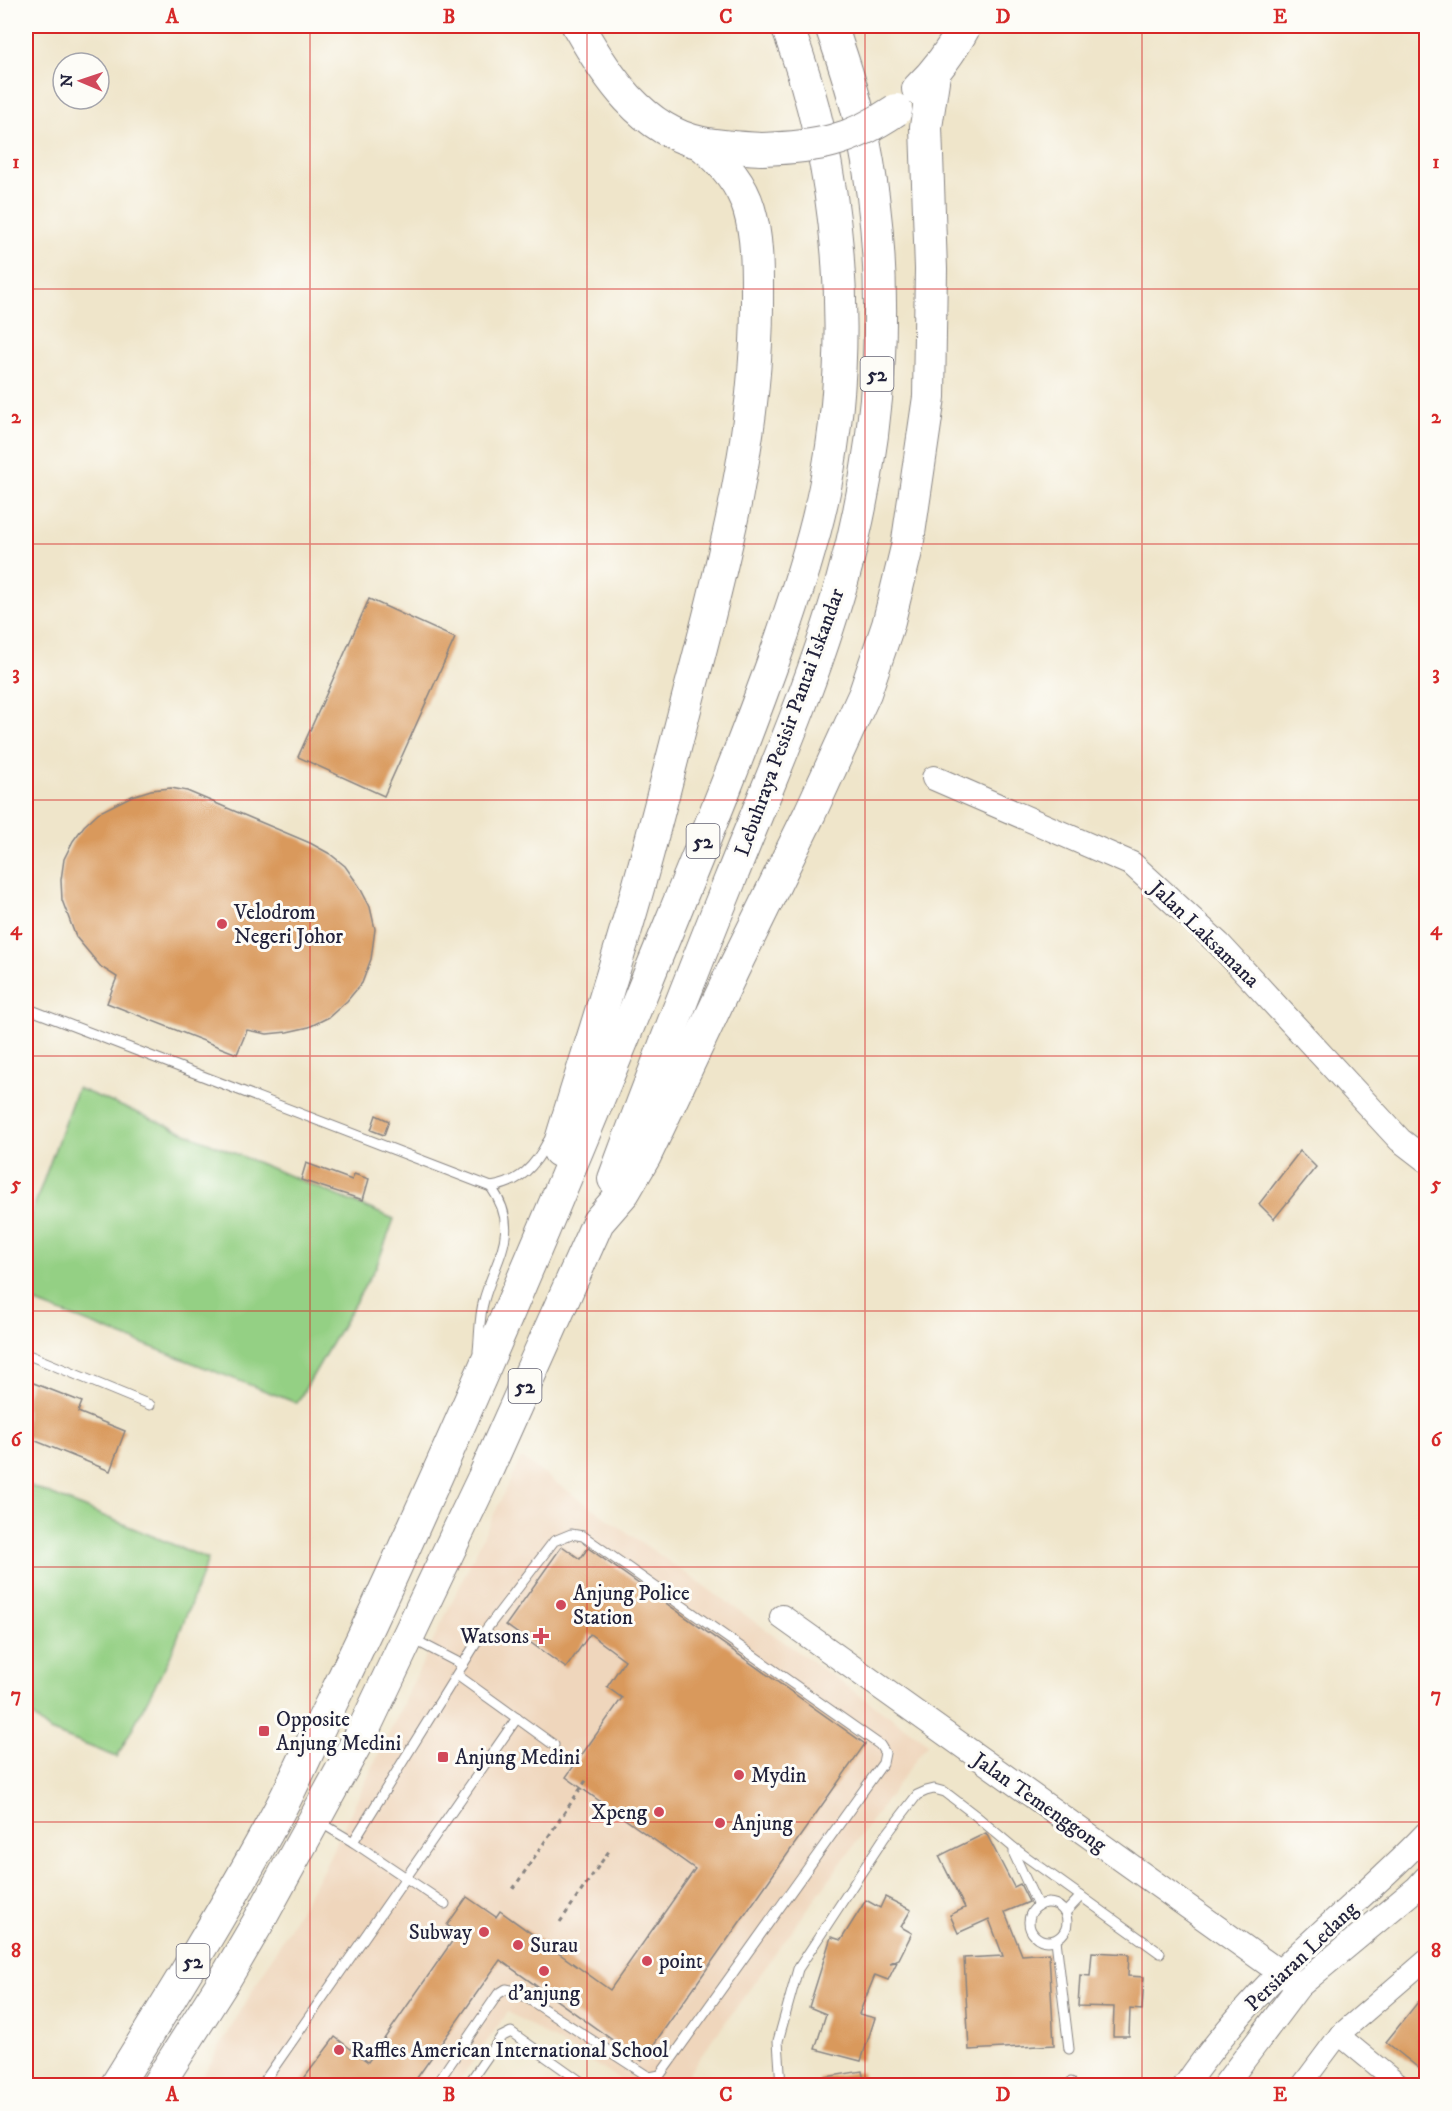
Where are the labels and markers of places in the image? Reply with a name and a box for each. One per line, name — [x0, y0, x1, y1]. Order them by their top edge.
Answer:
place label: Velodrom Negeri Johor — [233, 900, 343, 950]
marker: Velodrom Negeri Johor — [215, 917, 229, 931]
place label: Anjung Police Station — [573, 1581, 690, 1631]
marker: Anjung Police Station — [554, 1598, 568, 1612]
place label: Watsons — [459, 1624, 529, 1650]
marker: Watsons — [534, 1629, 548, 1643]
place label: Opposite Anjung Medini — [276, 1707, 401, 1757]
marker: Opposite Anjung Medini — [257, 1724, 271, 1738]
place label: Anjung Medini — [455, 1745, 580, 1771]
marker: Anjung Medini — [436, 1750, 450, 1764]
place label: Mydin — [751, 1763, 806, 1789]
marker: Mydin — [732, 1768, 746, 1782]
place label: Xpeng — [591, 1800, 648, 1826]
marker: Xpeng — [652, 1805, 666, 1819]
place label: Anjung — [732, 1811, 794, 1837]
marker: Anjung — [713, 1816, 727, 1830]
place label: Subway — [409, 1920, 473, 1946]
marker: Subway — [477, 1925, 491, 1939]
place label: Surau — [530, 1933, 578, 1959]
marker: Surau — [511, 1938, 525, 1952]
place label: point — [658, 1949, 703, 1975]
marker: point — [640, 1954, 654, 1968]
marker: d'anjung — [537, 1964, 551, 1978]
place label: d'anjung — [508, 1981, 581, 2007]
place label: Raffles American International School — [351, 2038, 669, 2064]
marker: Raffles American International School — [332, 2043, 346, 2057]

